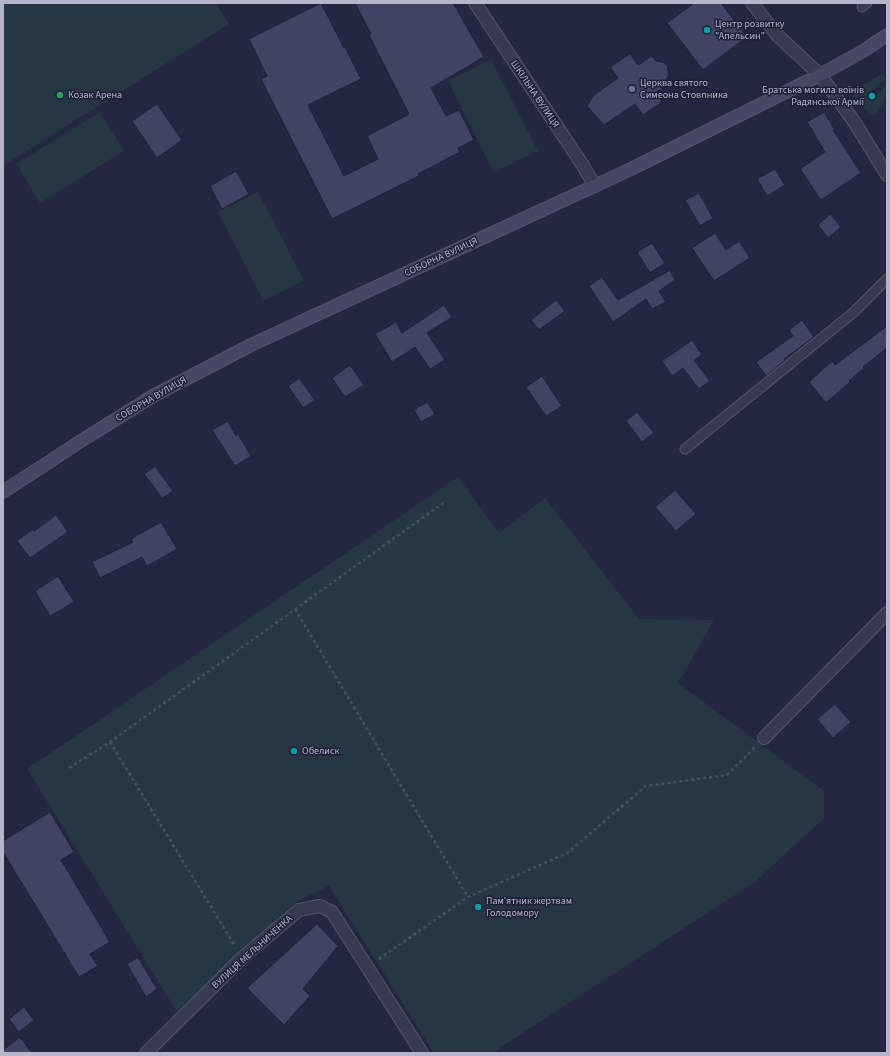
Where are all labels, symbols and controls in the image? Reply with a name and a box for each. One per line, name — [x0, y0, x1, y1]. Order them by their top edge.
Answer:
place label: Центр розвитку "Апельсин" — [715, 17, 785, 43]
marker: Центр розвитку "Апельсин" — [702, 25, 712, 35]
street label: ШКІЛЬНА ВУЛИЦЯ — [507, 57, 563, 131]
place label: Церква святого Симеона Стовпника — [640, 76, 728, 102]
place label: Братська могила воїнів Радянської Армії — [762, 83, 864, 109]
marker: Церква святого Симеона Стовпника — [627, 84, 637, 94]
place label: Козак Арена — [68, 88, 122, 102]
marker: Козак Арена — [55, 90, 65, 100]
marker: Братська могила воїнів Радянської Армії — [867, 91, 877, 101]
street label: СОБОРНА ВУЛИЦЯ — [402, 234, 480, 280]
street label: СОБОРНА ВУЛИЦЯ — [113, 373, 189, 425]
place label: Обелиск — [302, 744, 340, 758]
marker: Обелиск — [289, 746, 299, 756]
place label: Пам'ятник жертвам Голодомору — [486, 894, 572, 920]
marker: Пам'ятник жертвам Голодомору — [473, 902, 483, 912]
street label: ВУЛИЦЯ МЕЛЬНИЧЕНКА — [209, 912, 296, 992]

